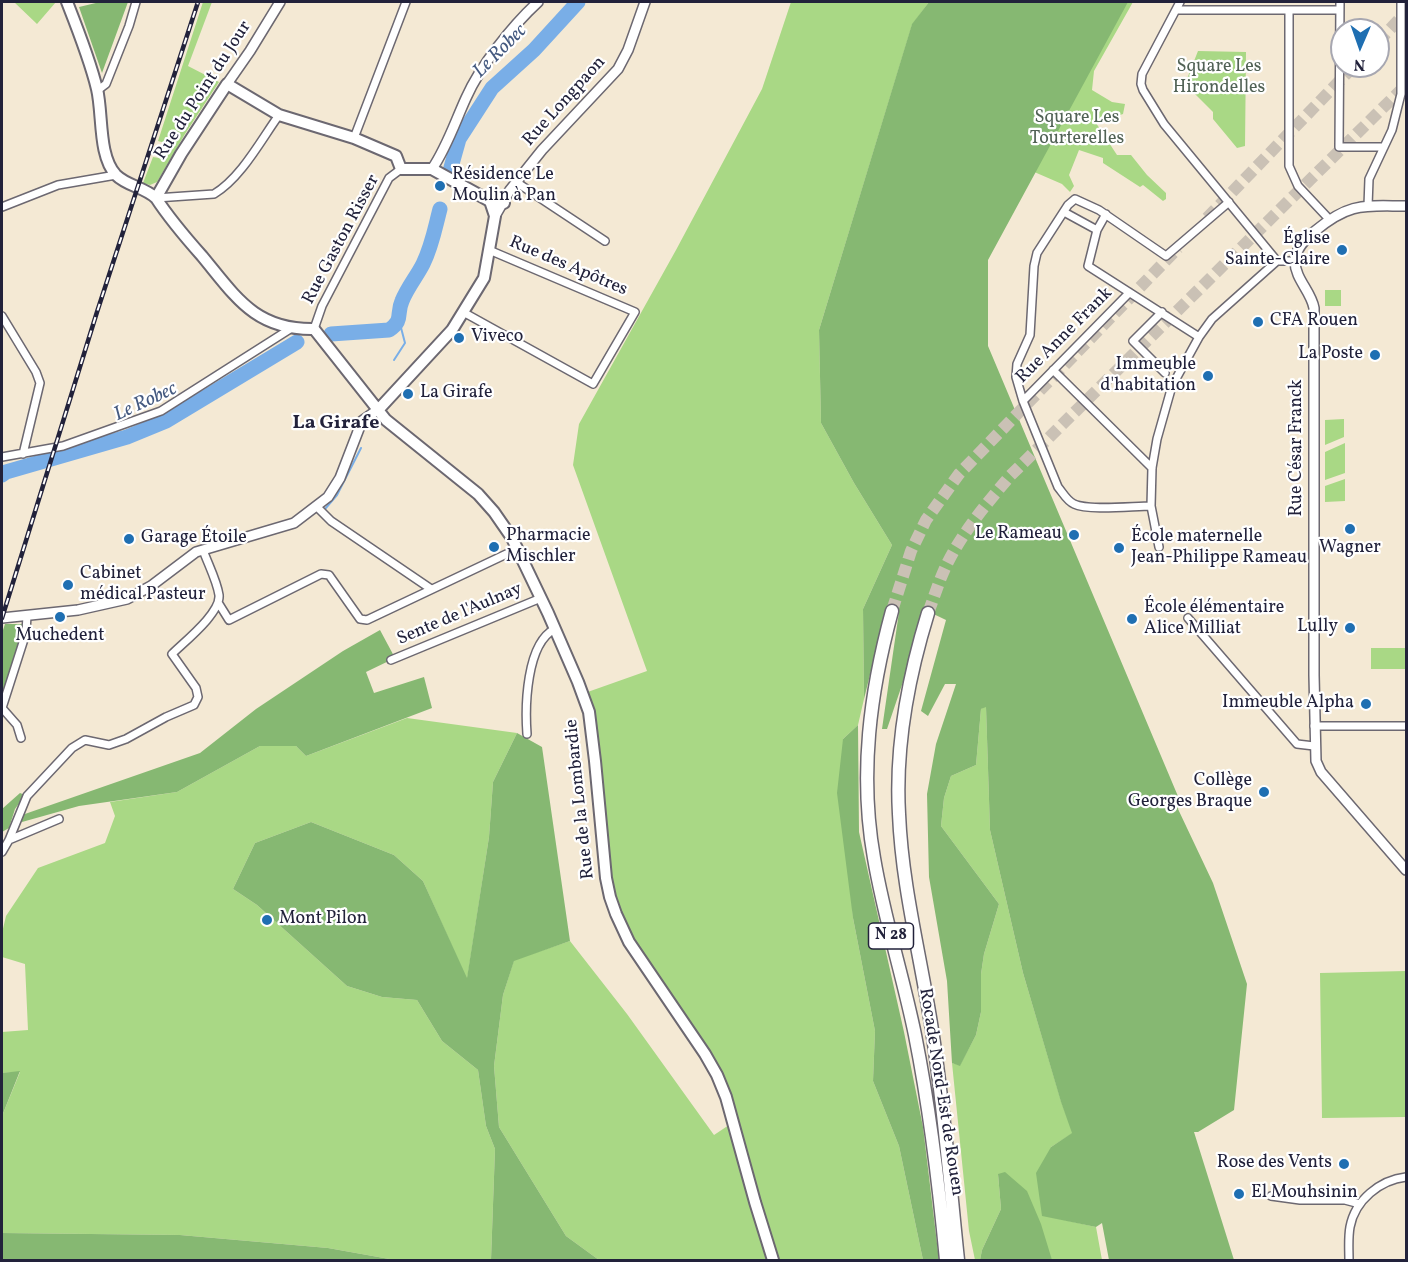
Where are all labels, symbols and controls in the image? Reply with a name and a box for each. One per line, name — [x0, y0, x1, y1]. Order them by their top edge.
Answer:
street label: Rue du Point du Jour — [151, 17, 257, 165]
north arrow — [1330, 18, 1390, 78]
water label: Le Robec — [469, 20, 533, 84]
street label: Rue Longpaon — [519, 52, 611, 152]
text: N — [1353, 53, 1366, 75]
park label: Square Les Hirondelles — [1173, 57, 1265, 100]
park label: Square Les Tourterelles — [1030, 108, 1124, 150]
place label: Résidence Le Moulin à Pan — [452, 165, 556, 207]
street label: Rue Gaston Risser — [299, 171, 385, 309]
marker: Résidence Le Moulin à Pan — [433, 179, 447, 193]
place label: Église Sainte-Claire — [1225, 229, 1330, 272]
street label: Rue des Apôtres — [506, 232, 630, 302]
marker: Église Sainte-Claire — [1335, 243, 1349, 257]
street label: Rue Anne Frank — [1012, 283, 1118, 389]
place label: CFA Rouen — [1270, 311, 1358, 333]
marker: CFA Rouen — [1251, 315, 1265, 329]
place label: Viveco — [471, 327, 523, 349]
marker: Viveco — [452, 331, 466, 345]
place label: La Poste — [1298, 344, 1363, 366]
marker: La Poste — [1368, 348, 1382, 362]
place label: Immeuble d'habitation — [1100, 355, 1196, 398]
marker: Immeuble d'habitation — [1201, 369, 1215, 383]
water label: Le Robec — [111, 378, 181, 428]
street label: Rue César Franck — [1287, 380, 1309, 516]
place label: La Girafe — [420, 383, 492, 405]
marker: La Girafe — [401, 387, 415, 401]
district label: La Girafe — [293, 412, 379, 436]
marker: Wagner — [1343, 522, 1357, 536]
place label: Le Rameau — [975, 524, 1062, 546]
place label: Pharmacie Mischler — [506, 526, 591, 568]
place label: École maternelle Jean-Philippe Rameau — [1131, 527, 1307, 570]
place label: Garage Étoile — [141, 528, 247, 550]
marker: Le Rameau — [1067, 528, 1081, 542]
marker: Garage Étoile — [122, 532, 136, 546]
place label: Wagner — [1319, 538, 1381, 560]
marker: Pharmacie Mischler — [487, 540, 501, 554]
marker: École maternelle Jean-Philippe Rameau — [1112, 541, 1126, 555]
place label: Cabinet médical Pasteur — [80, 564, 206, 606]
marker: Cabinet médical Pasteur — [61, 578, 75, 592]
street label: Sente de l'Aulnay — [394, 579, 526, 651]
place label: École élémentaire Alice Milliat — [1144, 598, 1284, 640]
marker: Muchedent — [53, 610, 67, 624]
marker: École élémentaire Alice Milliat — [1125, 612, 1139, 626]
place label: Lully — [1297, 617, 1338, 639]
marker: Lully — [1343, 621, 1357, 635]
place label: Muchedent — [15, 626, 105, 648]
place label: Immeuble Alpha — [1222, 693, 1354, 715]
marker: Immeuble Alpha — [1359, 697, 1373, 711]
street label: Rue de la Lombardie — [562, 718, 600, 880]
place label: Collège Georges Braque — [1128, 771, 1252, 814]
marker: Collège Georges Braque — [1257, 785, 1271, 799]
place label: Mont Pilon — [279, 909, 367, 931]
marker: Mont Pilon — [260, 913, 274, 927]
road number: N 28 — [868, 923, 914, 949]
street label: Rocade Nord-Est de Rouen — [913, 987, 967, 1197]
place label: Rose des Vents — [1217, 1153, 1332, 1175]
marker: Rose des Vents — [1337, 1157, 1351, 1171]
place label: El Mouhsinin — [1251, 1183, 1358, 1205]
marker: El Mouhsinin — [1232, 1187, 1246, 1201]

